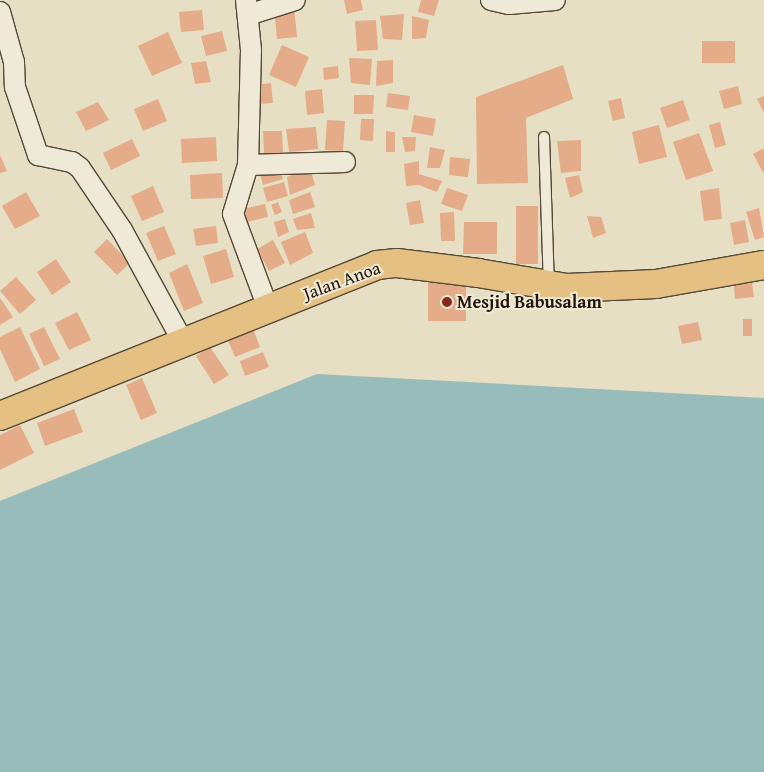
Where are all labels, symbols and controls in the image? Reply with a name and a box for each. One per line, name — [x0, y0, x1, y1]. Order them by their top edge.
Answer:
street label: Jalan Anoa — [300, 257, 384, 305]
place label: Mesjid Babusalam — [457, 291, 602, 313]
marker: Mesjid Babusalam — [441, 296, 453, 308]

